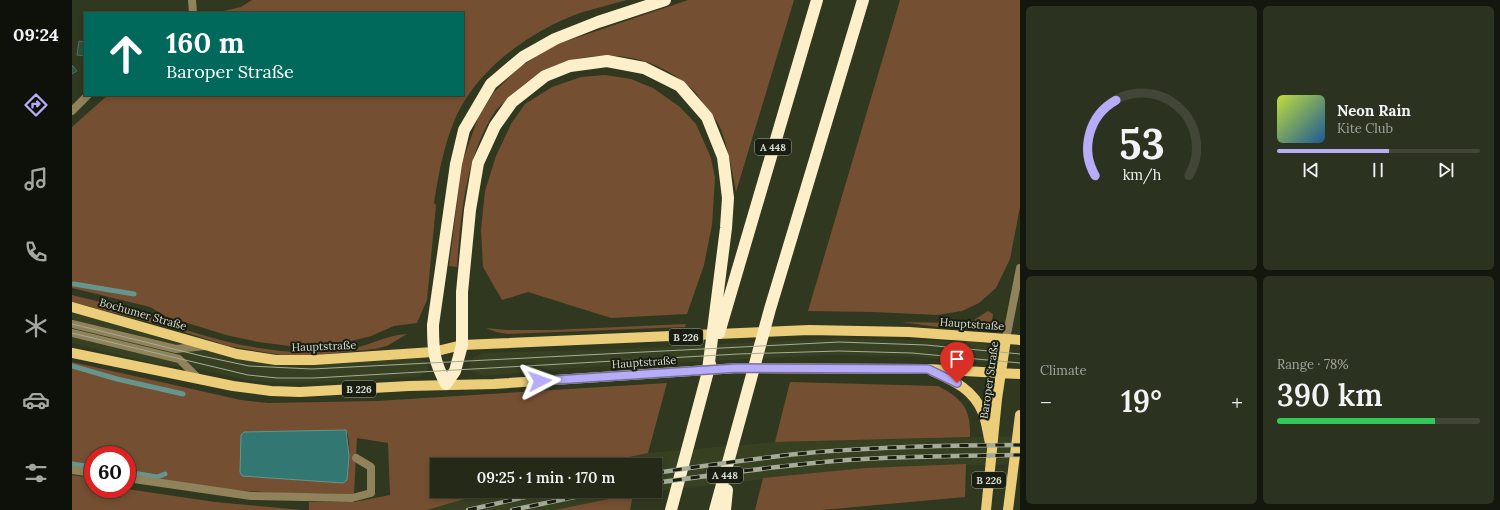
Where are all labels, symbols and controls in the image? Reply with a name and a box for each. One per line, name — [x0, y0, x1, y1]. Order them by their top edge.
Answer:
text: 09:24 — [13, 23, 59, 46]
text: 160 m — [166, 25, 244, 61]
icon: ahead — [100, 28, 152, 80]
text: Baroper Straße — [166, 60, 294, 83]
icon: directions — [22, 91, 50, 119]
text: Neon Rain — [1337, 101, 1411, 120]
text: 53 — [1119, 117, 1164, 170]
text: Kite Club — [1337, 120, 1393, 137]
road number: A 448 — [755, 139, 791, 155]
icon: previous — [1300, 159, 1322, 181]
icon: pause — [1367, 159, 1389, 181]
icon: next — [1435, 159, 1457, 181]
icon: music — [22, 165, 50, 193]
text: km/h — [1122, 166, 1161, 185]
icon: phone — [22, 238, 50, 266]
street label: Bochumer Straße — [98, 295, 188, 333]
icon: climate — [22, 312, 50, 340]
street label: Hauptstraße — [939, 315, 1005, 333]
road number: B 226 — [669, 329, 703, 345]
street label: Hauptstraße — [291, 338, 357, 354]
street label: Baroper Straße — [977, 340, 1001, 420]
pin — [940, 342, 974, 383]
icon: arrive — [946, 348, 968, 370]
street label: Hauptstraße — [611, 353, 677, 371]
text: Range · 78% — [1277, 356, 1349, 373]
position arrow — [519, 360, 561, 402]
text: Climate — [1040, 362, 1087, 379]
text: 390 km — [1277, 376, 1382, 414]
road number: B 226 — [342, 381, 376, 397]
text: 19° — [1121, 382, 1162, 420]
icon: car — [22, 386, 50, 414]
text: − — [1040, 388, 1052, 416]
text: + — [1231, 388, 1243, 416]
speed limit sign: 60 — [84, 446, 136, 498]
icon: filters — [22, 459, 50, 487]
road number: A 448 — [707, 467, 743, 483]
text: 09:25 · 1 min · 170 m — [477, 468, 615, 487]
road number: B 226 — [972, 472, 1006, 488]

